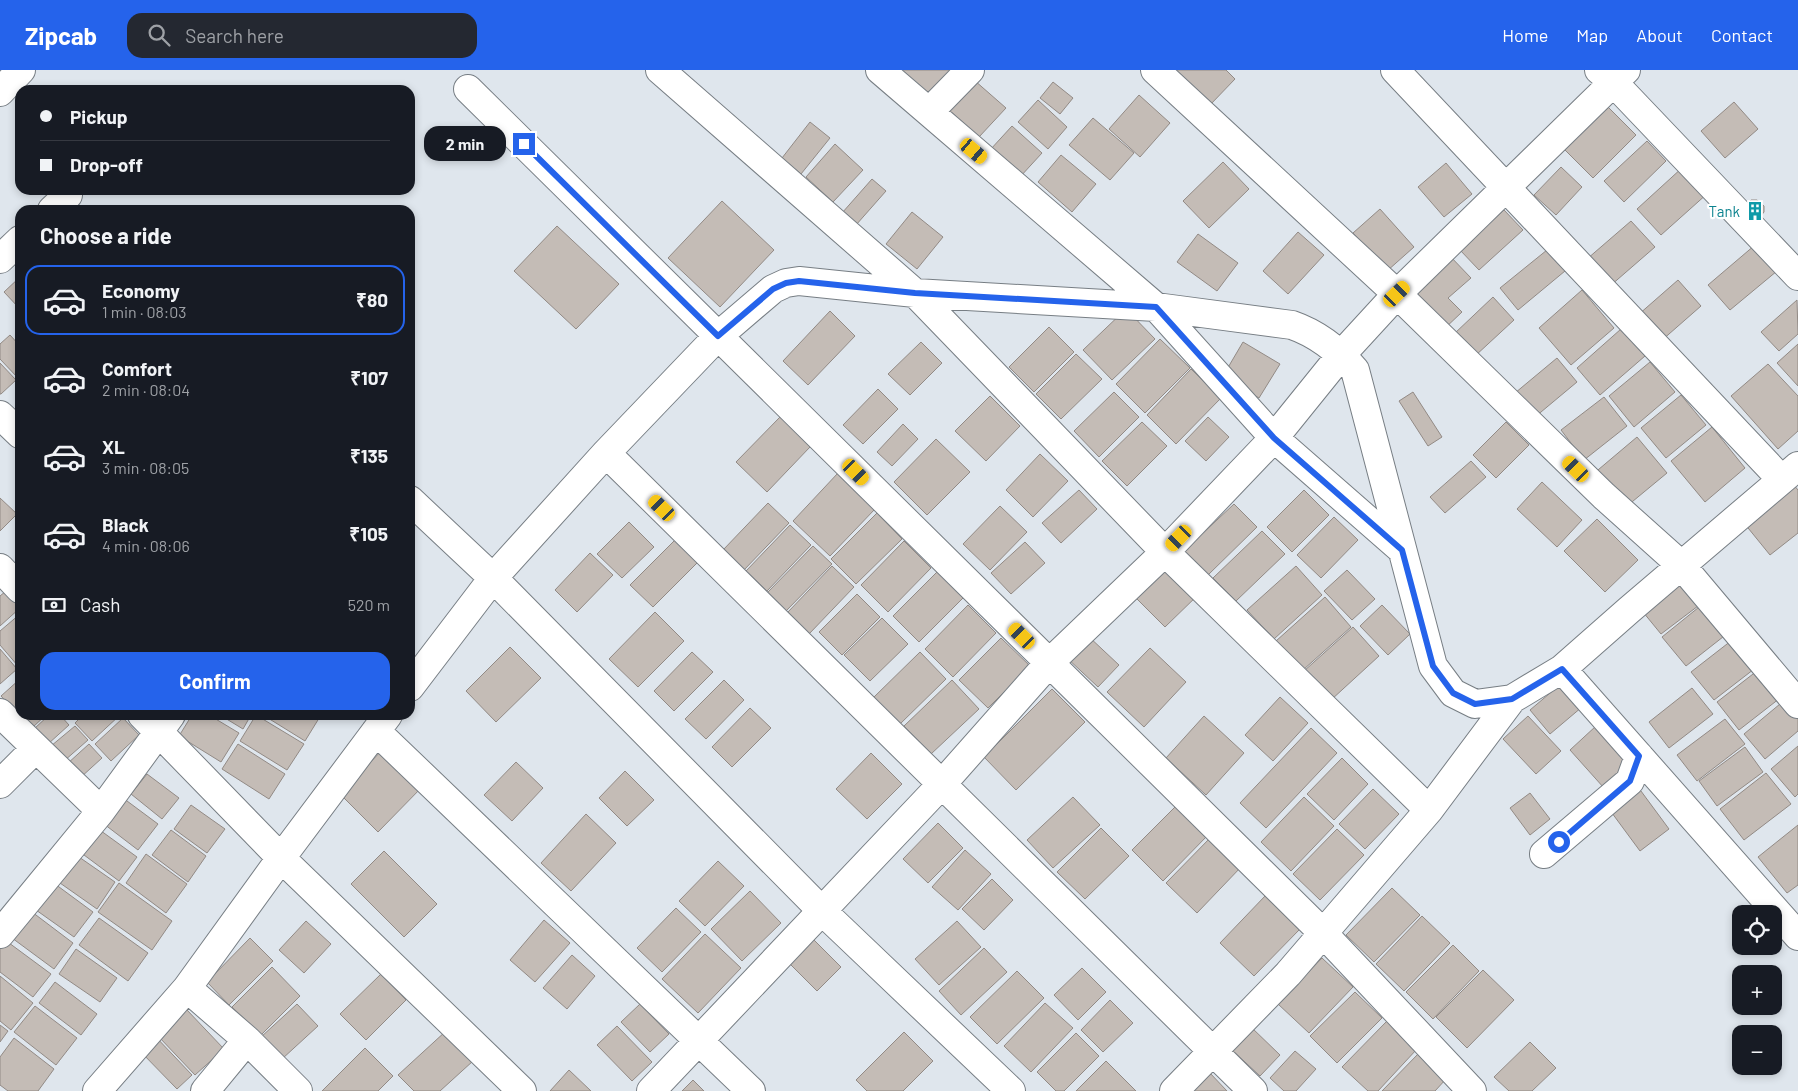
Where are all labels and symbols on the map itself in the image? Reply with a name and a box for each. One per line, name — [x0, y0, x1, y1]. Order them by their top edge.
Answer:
callout: 2 min — [424, 126, 506, 162]
route end — [513, 133, 535, 155]
car — [957, 136, 990, 166]
building icon: Tank — [1744, 200, 1766, 222]
place label: Tank — [1708, 202, 1740, 220]
car — [1381, 278, 1413, 310]
car — [1560, 453, 1592, 485]
car — [840, 456, 871, 488]
car — [645, 492, 678, 524]
car — [1163, 522, 1194, 554]
car — [1006, 620, 1037, 652]
route start — [1548, 831, 1570, 853]

